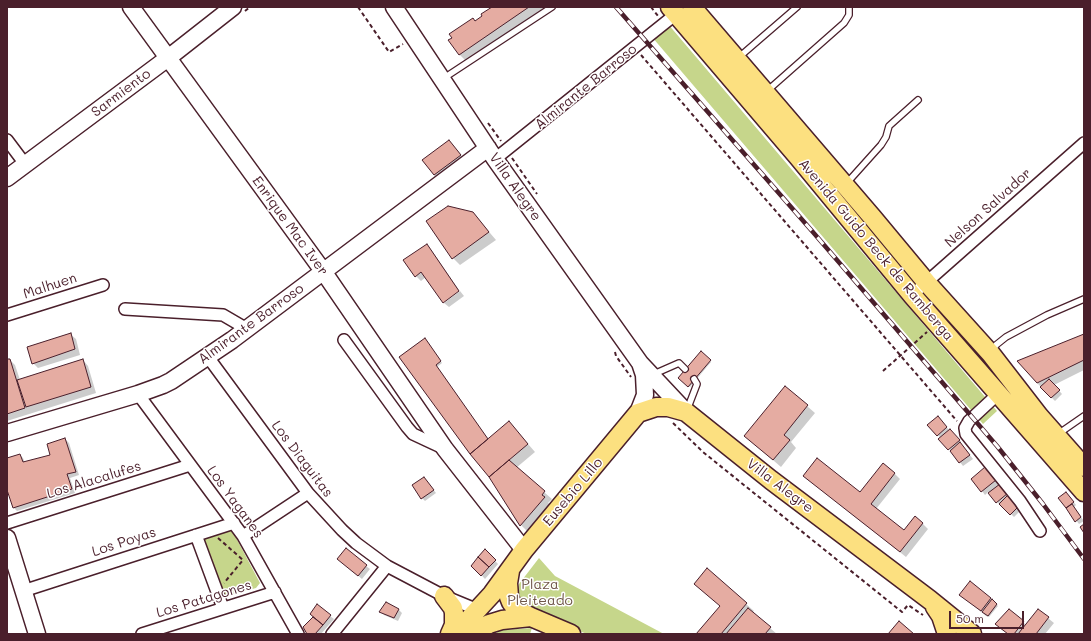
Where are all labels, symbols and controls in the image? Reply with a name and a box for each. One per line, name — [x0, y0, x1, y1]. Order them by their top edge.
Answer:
street label: Almirante Barroso — [532, 41, 640, 133]
street label: Sarmiento — [88, 65, 154, 121]
street label: Villa Alegre — [485, 150, 545, 224]
street label: Avenida Guido Beck de Ramberga — [795, 156, 957, 344]
street label: Nelson Salvador — [941, 165, 1035, 251]
street label: Enrique Mac Iver — [248, 173, 332, 279]
street label: Malhuen — [21, 269, 79, 303]
street label: Almirante Barroso — [195, 280, 307, 368]
street label: Los Diaguitas — [268, 417, 336, 501]
street label: Eusebio Lillo — [540, 454, 606, 530]
street label: Villa Alegre — [743, 455, 817, 517]
street label: Los Alacalufes — [45, 458, 143, 502]
street label: Los Yaganes — [203, 463, 267, 541]
street label: Los Poyas — [90, 524, 158, 560]
street label: Los Patagones — [154, 577, 254, 621]
park label: Plaza Pleiteado — [507, 577, 573, 610]
scale bar — [951, 603, 1026, 629]
text: 50 m — [956, 610, 984, 626]

